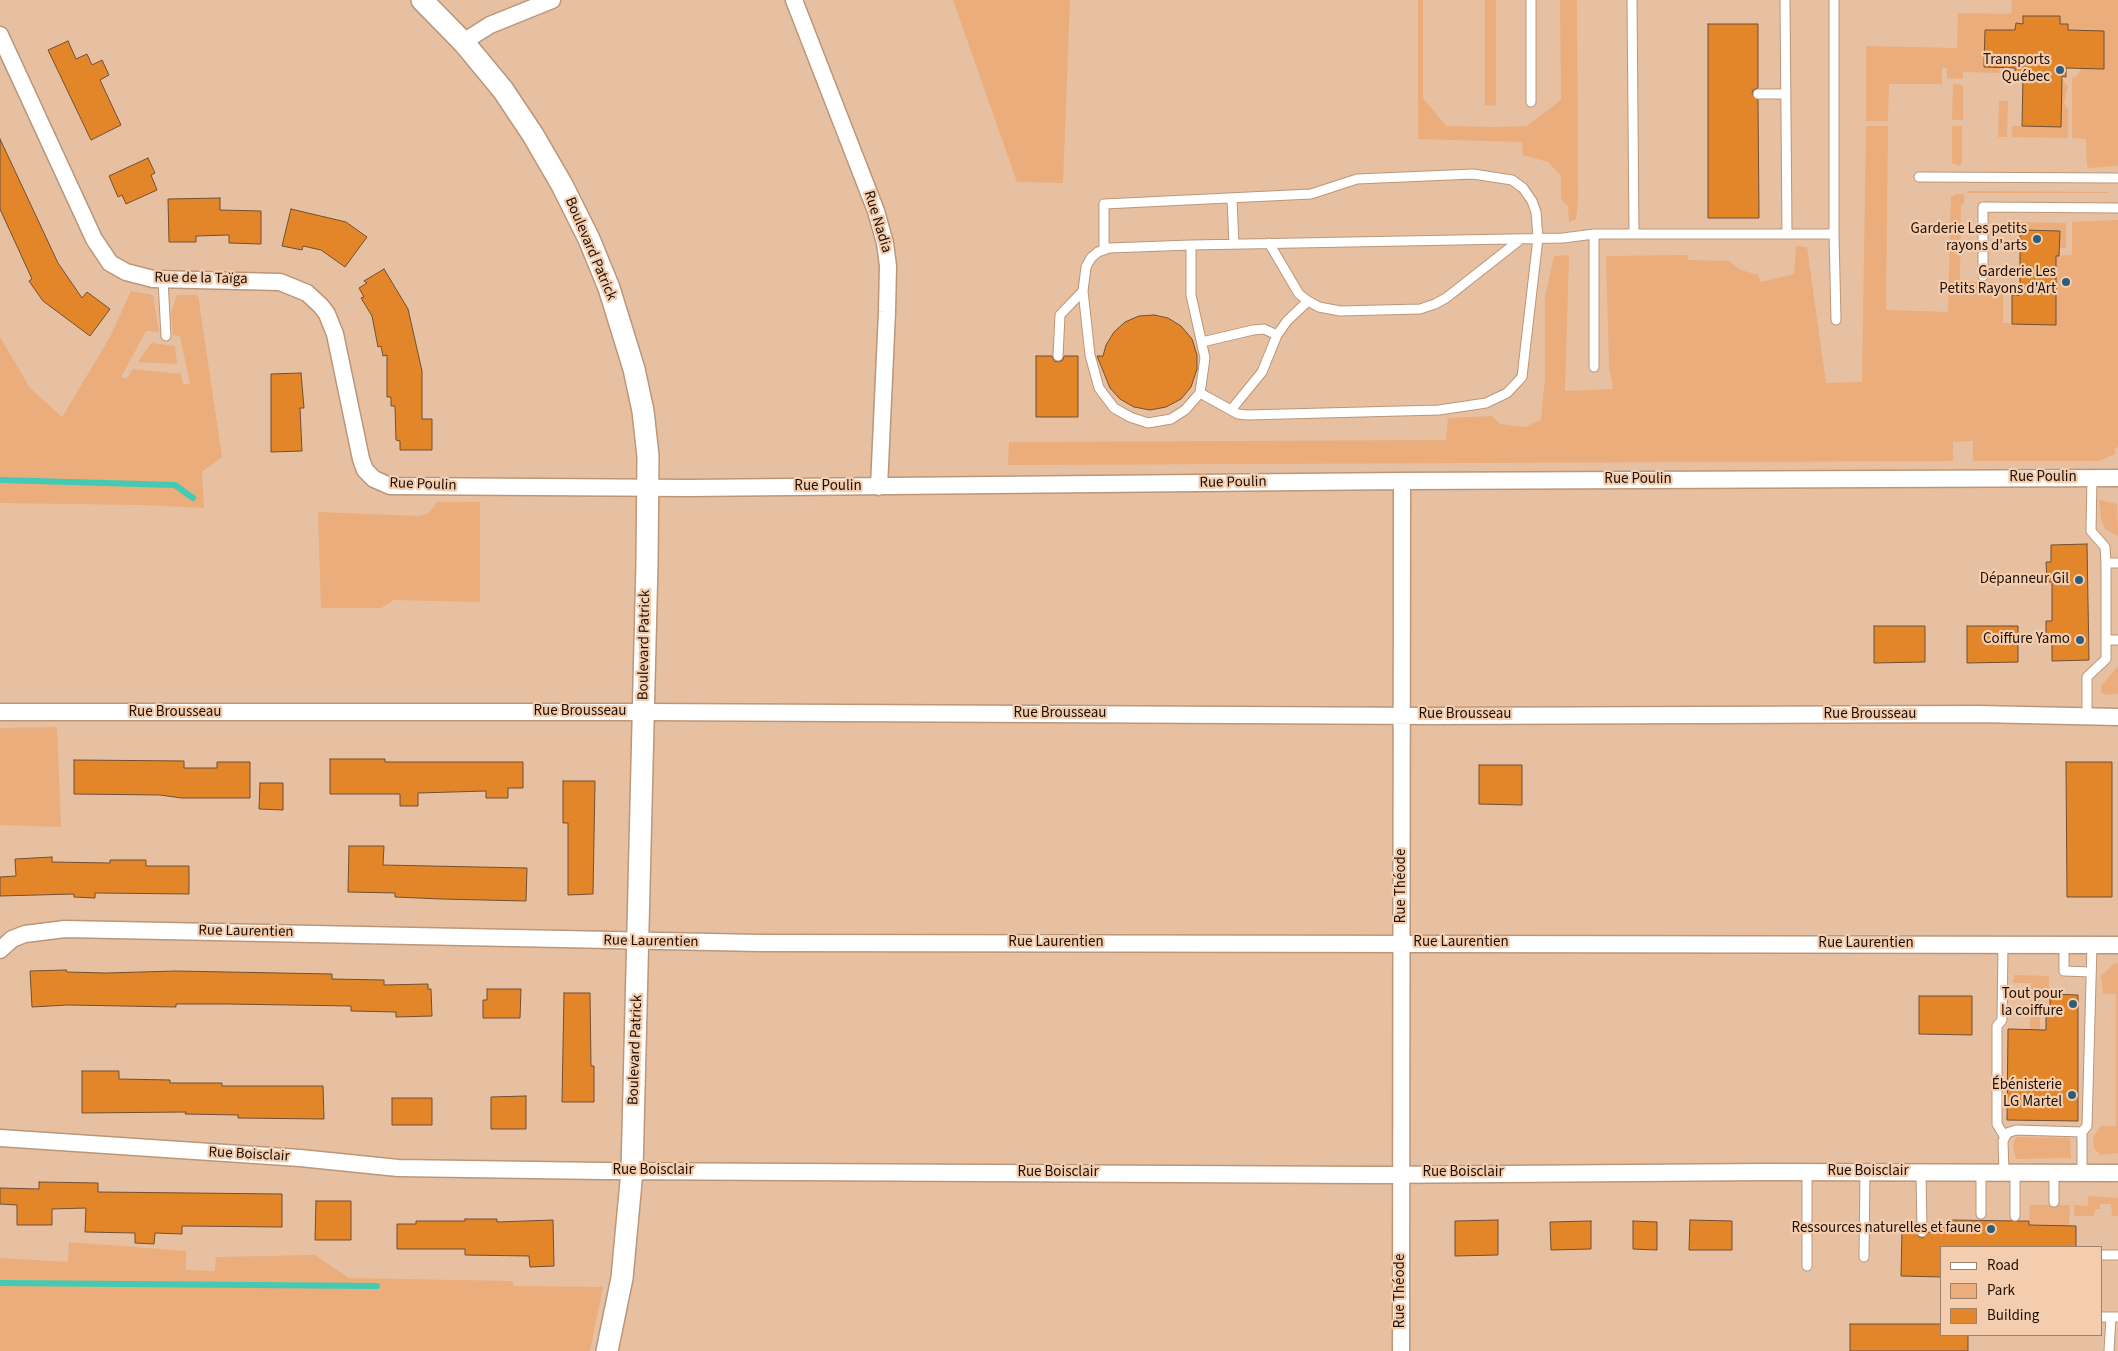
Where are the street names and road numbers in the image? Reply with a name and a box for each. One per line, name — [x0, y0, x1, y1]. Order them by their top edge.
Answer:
street label: Rue Nadia — [859, 189, 895, 255]
street label: Boulevard Patrick — [560, 195, 620, 303]
street label: Rue de la Taïga — [154, 269, 248, 289]
street label: Rue Poulin — [2009, 469, 2077, 487]
street label: Rue Poulin — [1604, 471, 1672, 489]
street label: Rue Poulin — [1199, 473, 1267, 493]
street label: Rue Poulin — [389, 475, 457, 495]
street label: Rue Poulin — [794, 478, 862, 496]
street label: Boulevard Patrick — [635, 590, 655, 700]
street label: Rue Brousseau — [534, 703, 626, 721]
street label: Rue Brousseau — [129, 704, 221, 722]
street label: Rue Brousseau — [1014, 705, 1106, 723]
street label: Rue Brousseau — [1419, 706, 1511, 724]
street label: Rue Brousseau — [1824, 706, 1916, 724]
street label: Rue Théode — [1393, 849, 1411, 923]
street label: Rue Laurentien — [198, 922, 294, 942]
street label: Rue Laurentien — [603, 932, 699, 952]
street label: Rue Laurentien — [1008, 934, 1104, 952]
street label: Rue Laurentien — [1413, 934, 1509, 952]
street label: Rue Laurentien — [1818, 935, 1914, 953]
street label: Boulevard Patrick — [625, 994, 647, 1106]
street label: Rue Boisclair — [208, 1144, 290, 1166]
street label: Rue Boisclair — [612, 1162, 694, 1180]
street label: Rue Boisclair — [1827, 1163, 1909, 1181]
street label: Rue Boisclair — [1017, 1164, 1099, 1182]
street label: Rue Boisclair — [1422, 1164, 1504, 1182]
street label: Rue Théode — [1392, 1254, 1410, 1328]

